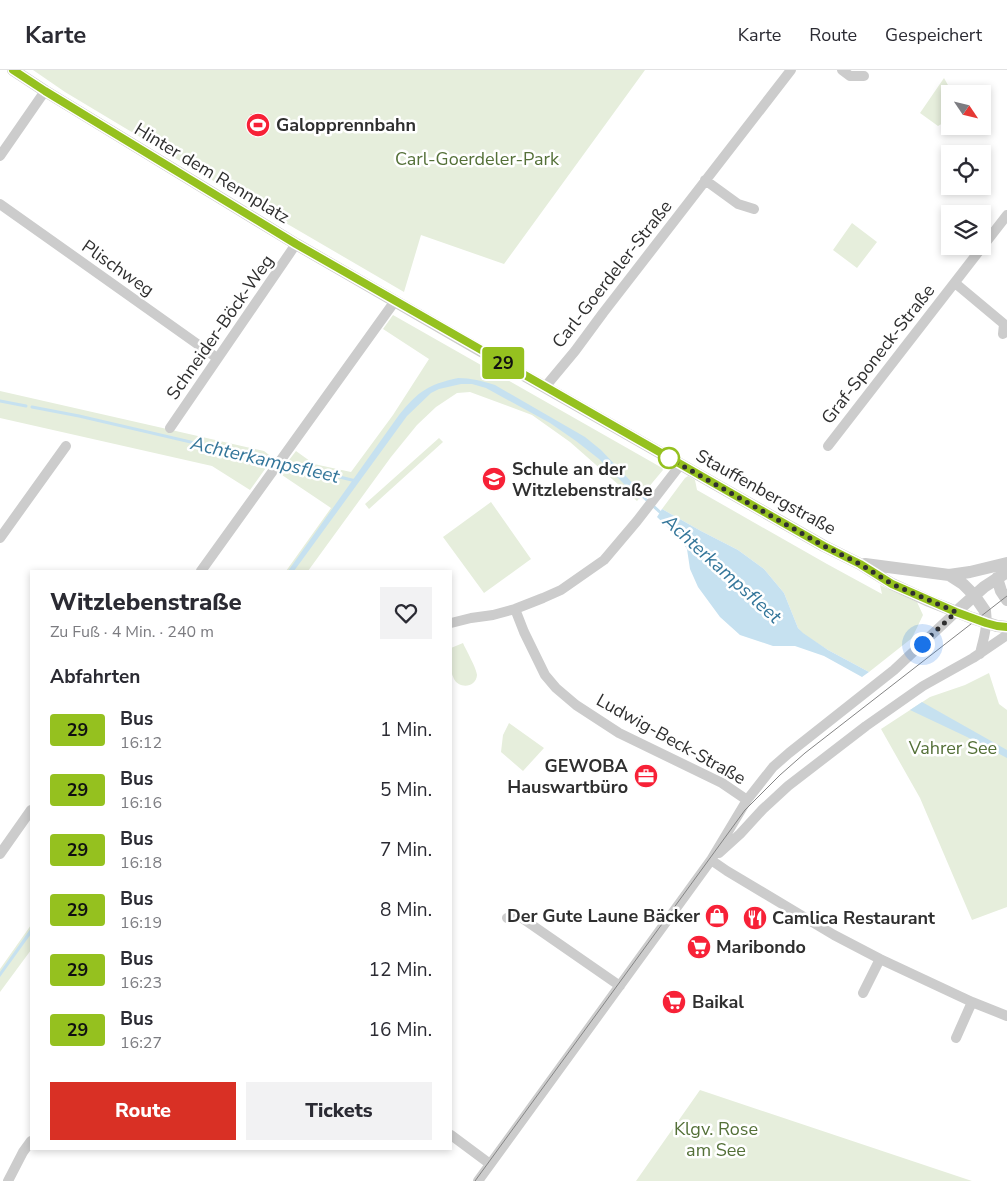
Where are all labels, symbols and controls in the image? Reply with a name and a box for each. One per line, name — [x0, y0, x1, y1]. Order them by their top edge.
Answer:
text: Karte — [25, 19, 86, 51]
text: Karte — [738, 23, 781, 47]
text: Route — [809, 23, 857, 47]
text: Gespeichert — [885, 23, 982, 47]
north arrow — [941, 85, 991, 135]
map controls — [941, 85, 991, 255]
sports icon: Galopprennbahn — [245, 112, 271, 138]
place label: Galopprennbahn — [276, 113, 416, 137]
street label: Hinter dem Rennplatz — [130, 117, 294, 229]
button: locate — [941, 145, 991, 195]
park label: Carl-Goerdeler-Park — [395, 147, 560, 171]
street label: Carl-Goerdeler-Straße — [547, 195, 677, 353]
button: layers — [941, 205, 991, 255]
street label: Plischweg — [77, 234, 159, 302]
street label: Schneider-Böck-Weg — [161, 250, 279, 404]
street label: Graf-Sponeck-Straße — [816, 279, 940, 429]
line badge: 29 — [480, 347, 526, 379]
text: 29 — [492, 351, 514, 375]
water label: Achterkampsfleet — [187, 430, 343, 490]
street label: Stauffenbergstraße — [692, 444, 840, 540]
unlabelled marker — [658, 447, 680, 469]
place label: Schule an der Witzlebenstraße — [512, 457, 653, 502]
school or university icon: Schule an der Witzlebenstraße — [481, 466, 507, 492]
water label: Achterkampsfleet — [656, 508, 788, 630]
text: Witzlebenstraße — [50, 586, 242, 618]
button: heart — [380, 587, 432, 639]
text: Zu Fuß · 4 Min. · 240 m — [50, 621, 214, 643]
your location — [910, 632, 935, 657]
text: Abfahrten — [50, 664, 140, 690]
street label: Ludwig-Beck-Straße — [592, 688, 750, 790]
text: Bus — [120, 706, 153, 732]
text: 1 Min. — [380, 717, 432, 743]
text: 29 — [67, 718, 88, 742]
text: 16:12 — [120, 732, 162, 754]
park label: Vahrer See — [908, 736, 997, 760]
place label: GEWOBA Hauswartbüro — [507, 754, 629, 799]
office icon: GEWOBA Hauswartbüro — [633, 763, 659, 789]
text: Bus — [120, 766, 153, 792]
text: 5 Min. — [380, 777, 432, 803]
text: 29 — [67, 778, 88, 802]
text: 16:16 — [120, 792, 162, 814]
text: Bus — [120, 826, 153, 852]
text: 7 Min. — [380, 837, 432, 863]
text: 29 — [67, 838, 88, 862]
text: 16:18 — [120, 852, 162, 874]
text: Bus — [120, 886, 153, 912]
text: 8 Min. — [380, 897, 432, 923]
text: 29 — [67, 898, 88, 922]
shop icon: Der Gute Laune Bäcker — [704, 903, 730, 929]
place label: Der Gute Laune Bäcker — [507, 904, 700, 928]
restaurant icon: Camlica Restaurant — [742, 905, 768, 931]
place label: Camlica Restaurant — [772, 906, 935, 930]
text: 16:19 — [120, 912, 162, 934]
supermarket icon: Maribondo — [686, 934, 712, 960]
place label: Maribondo — [716, 935, 806, 959]
text: Bus — [120, 946, 153, 972]
text: 12 Min. — [369, 957, 432, 983]
text: 29 — [67, 958, 88, 982]
text: 16:23 — [120, 972, 162, 994]
supermarket icon: Baikal — [661, 989, 687, 1015]
place label: Baikal — [692, 990, 744, 1014]
text: Bus — [120, 1006, 153, 1032]
text: 16 Min. — [369, 1017, 432, 1043]
text: 29 — [67, 1018, 88, 1042]
text: 16:27 — [120, 1032, 162, 1054]
button: Route — [50, 1082, 236, 1140]
button: Tickets — [246, 1082, 432, 1140]
park label: Klgv. Rose am See — [674, 1117, 758, 1162]

